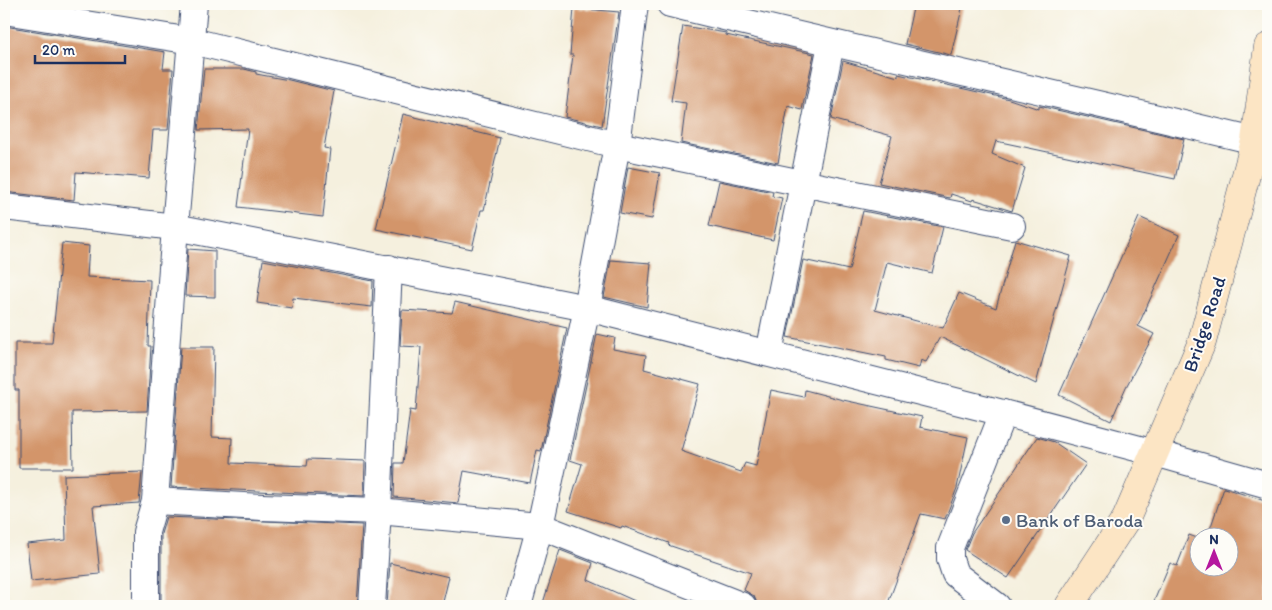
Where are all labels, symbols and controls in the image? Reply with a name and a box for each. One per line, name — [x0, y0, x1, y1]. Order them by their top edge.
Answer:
scale bar — [35, 32, 125, 64]
text: 20 m — [42, 41, 76, 59]
street label: Bridge Road — [1178, 273, 1231, 375]
place label: Bank of Baroda — [1016, 509, 1143, 532]
marker: Bank of Baroda — [1000, 514, 1012, 526]
north arrow — [1190, 528, 1240, 578]
text: N — [1209, 531, 1219, 548]

